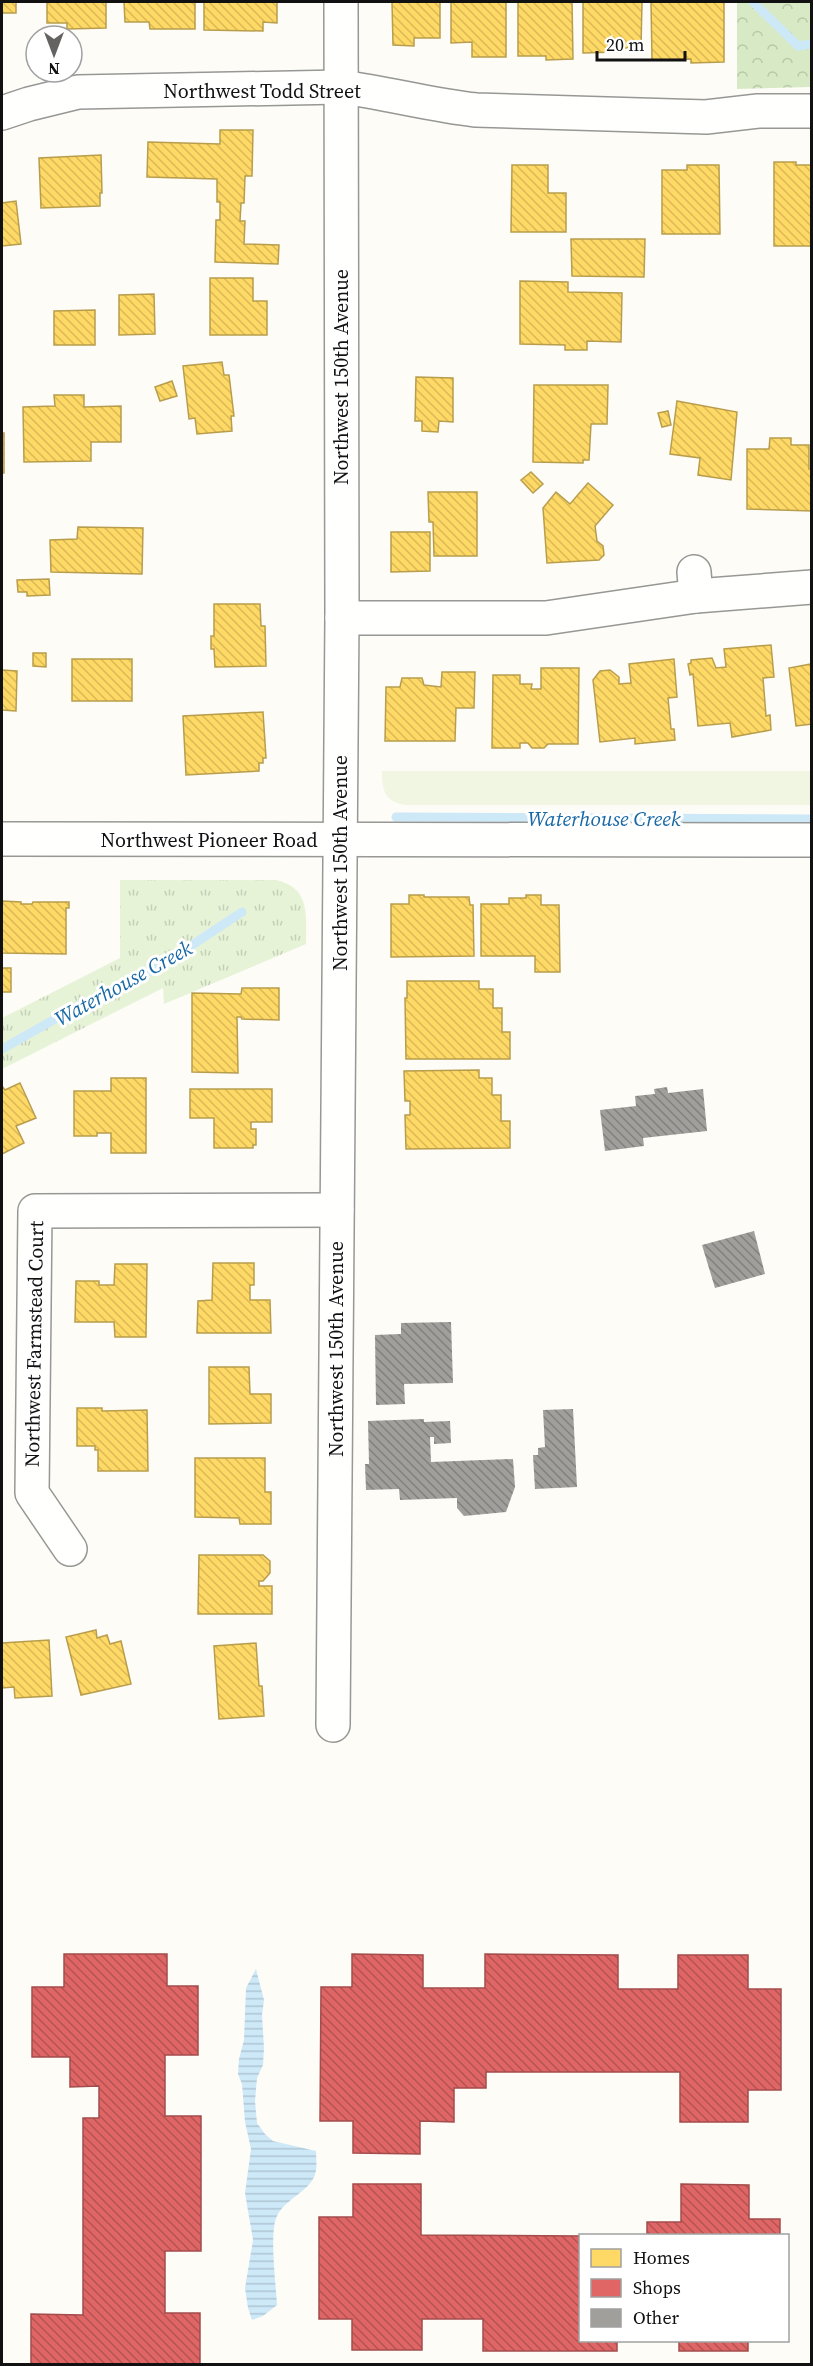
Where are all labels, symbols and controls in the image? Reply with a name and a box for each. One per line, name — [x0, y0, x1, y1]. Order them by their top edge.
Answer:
north arrow — [24, 24, 84, 84]
scale bar — [597, 24, 686, 62]
text: 20 m — [606, 32, 644, 57]
text: N — [48, 58, 60, 80]
street label: Northwest Todd Street — [163, 77, 361, 105]
street label: Northwest 150th Avenue — [327, 269, 355, 485]
street label: Northwest 150th Avenue — [326, 755, 354, 971]
water label: Waterhouse Creek — [527, 804, 681, 833]
street label: Northwest Pioneer Road — [101, 826, 318, 854]
water label: Waterhouse Creek — [49, 933, 197, 1033]
street label: Northwest Farmstead Court — [18, 1220, 50, 1467]
street label: Northwest 150th Avenue — [322, 1241, 350, 1457]
legend — [579, 2234, 789, 2342]
text: Homes — [633, 2245, 690, 2270]
text: Shops — [633, 2275, 681, 2300]
text: Other — [633, 2305, 680, 2330]

